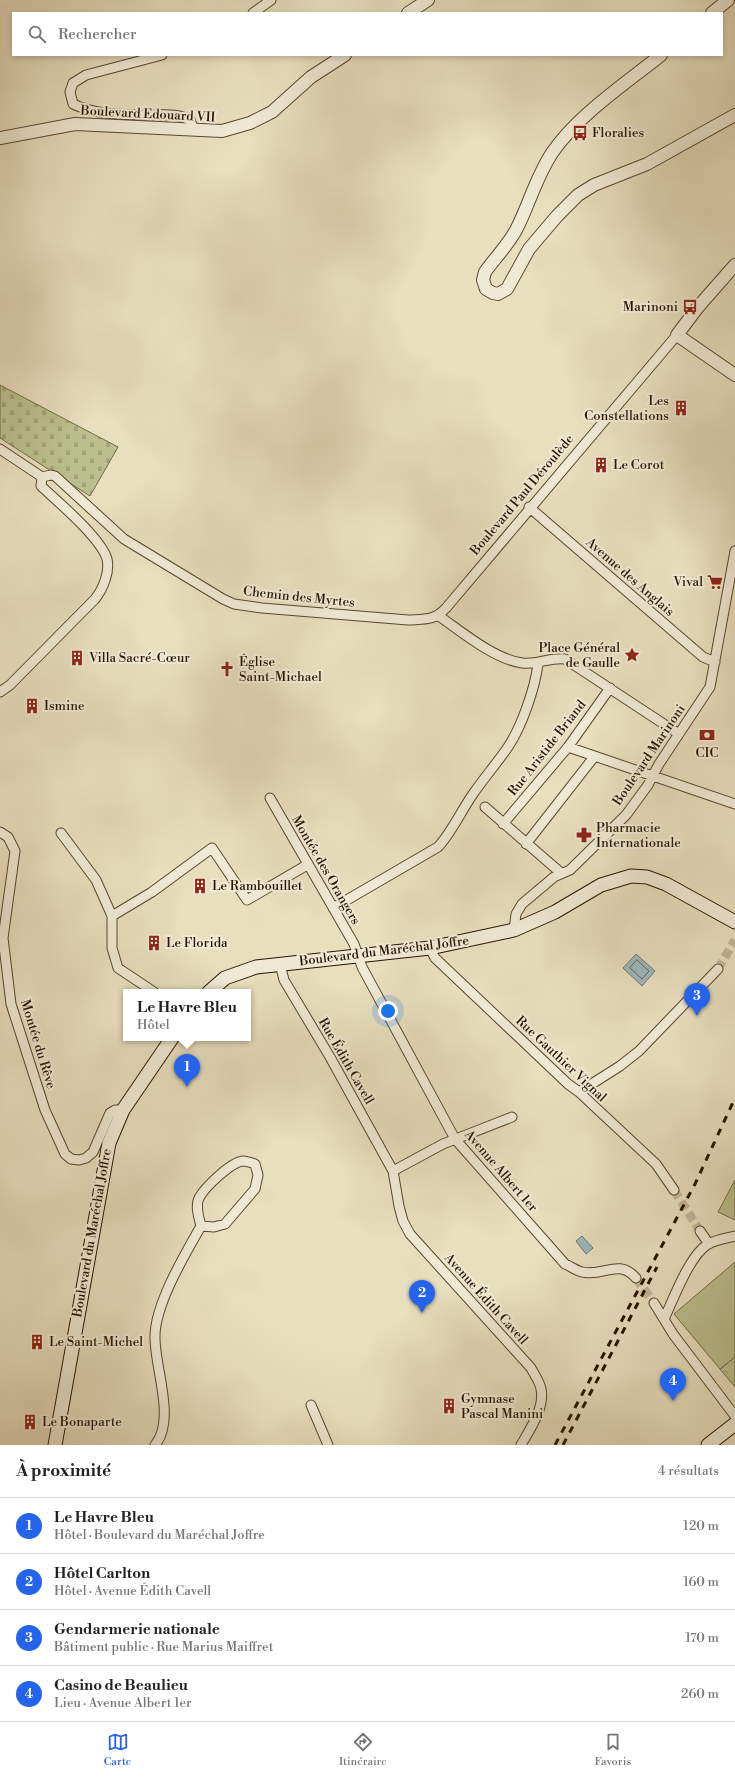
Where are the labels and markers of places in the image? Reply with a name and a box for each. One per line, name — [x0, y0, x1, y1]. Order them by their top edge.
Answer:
bus stop icon: Floralies — [571, 124, 589, 142]
place label: Floralies — [592, 125, 645, 141]
bus stop icon: Marinoni — [681, 298, 699, 316]
place label: Marinoni — [623, 299, 678, 315]
place label: Les Constellations — [584, 393, 669, 424]
building icon: Les Constellations — [672, 399, 690, 417]
building icon: Le Corot — [592, 456, 610, 474]
place label: Le Corot — [613, 457, 665, 473]
supermarket icon: Vival — [706, 573, 724, 591]
place label: Vival — [672, 574, 703, 590]
place label: Place Général de Gaulle — [538, 640, 620, 671]
place icon: Place Général de Gaulle — [623, 646, 641, 664]
building icon: Villa Sacré-Cœur — [68, 649, 86, 667]
place label: Villa Sacré-Cœur — [88, 650, 190, 666]
place label: Église Saint-Michael — [239, 653, 322, 685]
church icon: Église Saint-Michael — [218, 660, 236, 678]
building icon: Ismine — [23, 697, 41, 715]
place label: Ismine — [44, 698, 85, 714]
bank icon: CIC — [698, 726, 716, 744]
place label: CIC — [696, 745, 718, 761]
place label: Pharmacie Internationale — [596, 820, 681, 851]
pharmacy icon: Pharmacie Internationale — [575, 826, 593, 844]
building icon: Le Rambouillet — [191, 877, 209, 895]
place label: Le Rambouillet — [212, 878, 303, 894]
building icon: Le Florida — [145, 934, 163, 952]
place label: Le Florida — [166, 935, 228, 951]
pin: 3 — [684, 983, 710, 1016]
pin: 1 — [174, 1054, 200, 1087]
pin: 2 — [409, 1280, 435, 1313]
building icon: Le Saint-Michel — [28, 1333, 46, 1351]
place label: Le Saint-Michel — [49, 1334, 143, 1350]
pin: 4 — [660, 1368, 686, 1401]
place label: Gymnase Pascal Manini — [461, 1391, 543, 1422]
building icon: Gymnase Pascal Manini — [440, 1397, 458, 1415]
building icon: Le Bonaparte — [21, 1413, 39, 1431]
place label: Le Bonaparte — [42, 1414, 122, 1430]

